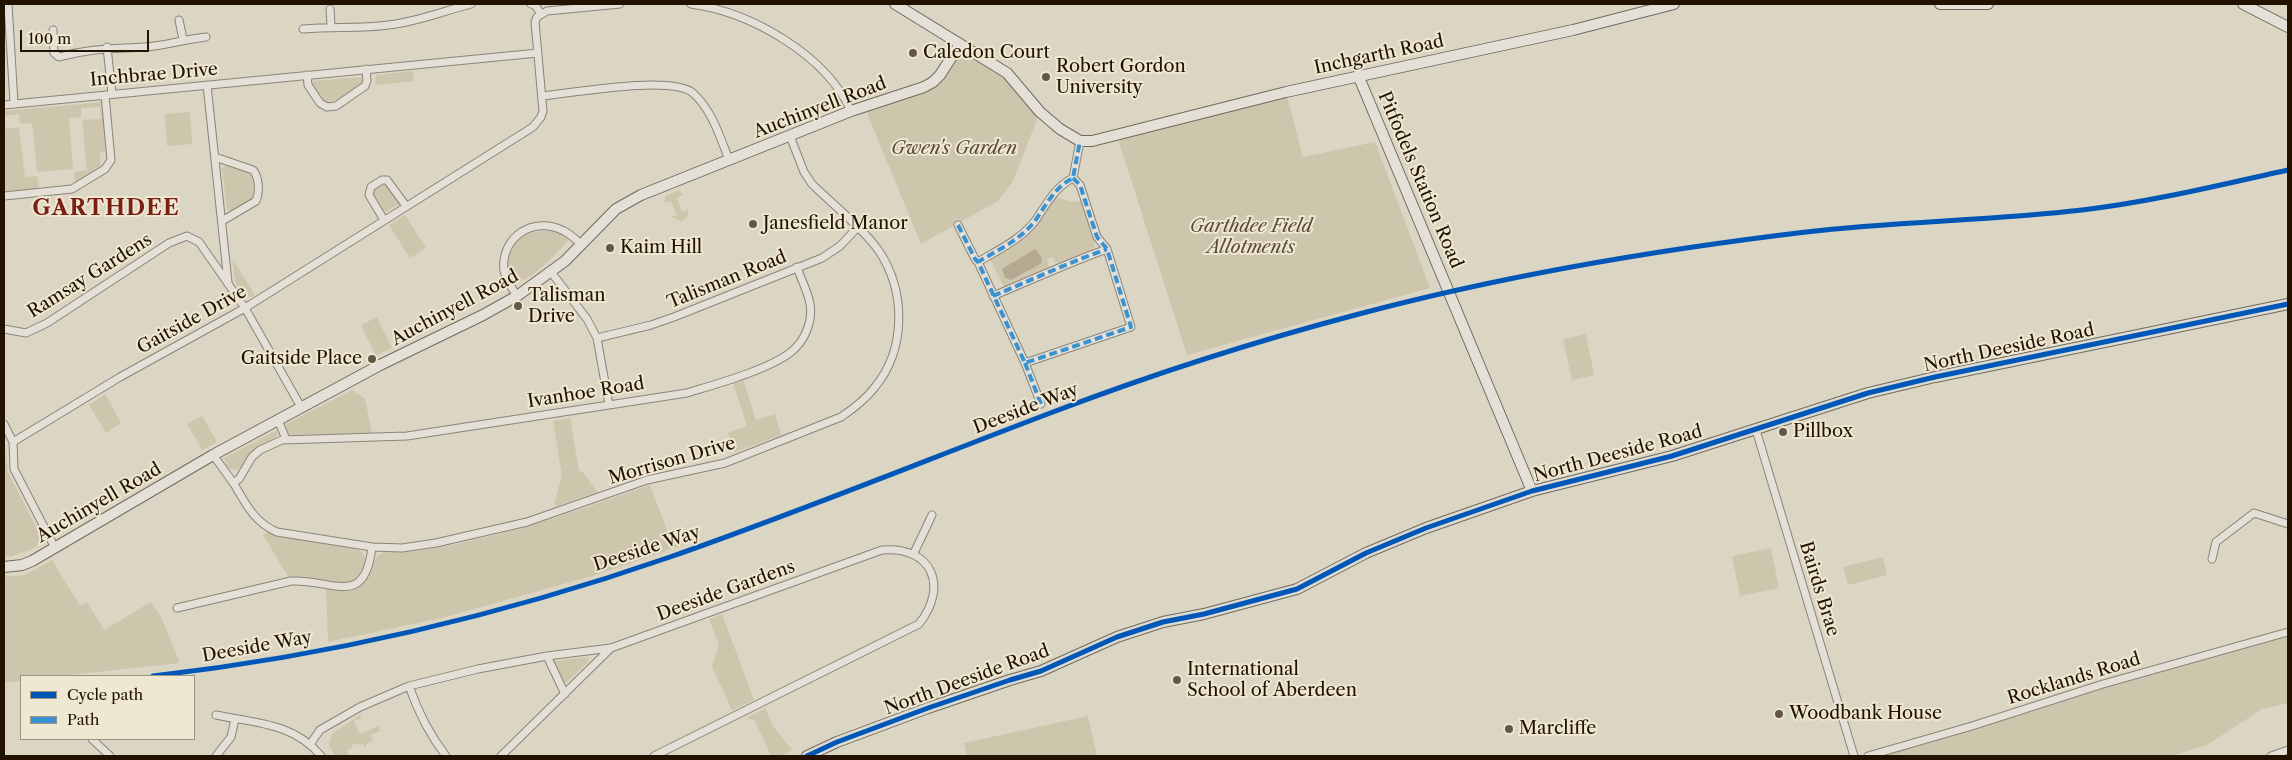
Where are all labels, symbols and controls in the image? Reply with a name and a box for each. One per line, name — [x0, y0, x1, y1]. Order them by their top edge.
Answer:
scale bar — [22, 20, 151, 52]
text: 100 m — [28, 29, 71, 48]
street label: Inchgarth Road — [1312, 31, 1446, 79]
place label: Caledon Court — [923, 42, 1050, 64]
marker: Caledon Court — [907, 47, 919, 59]
place label: Robert Gordon University — [1056, 56, 1186, 98]
street label: Inchbrae Drive — [89, 59, 219, 91]
marker: Robert Gordon University — [1040, 71, 1052, 83]
street label: Auchinyell Road — [750, 73, 890, 143]
street label: Pitfodels Station Road — [1373, 88, 1467, 272]
park label: Gwen's Garden — [891, 138, 1017, 160]
district label: GARTHDEE — [31, 196, 181, 222]
place label: Janesfield Manor — [763, 213, 908, 235]
park label: Garthdee Field Allotments — [1190, 216, 1312, 258]
marker: Janesfield Manor — [747, 218, 759, 230]
street label: Ramsay Gardens — [24, 229, 156, 323]
place label: Kaim Hill — [620, 237, 702, 259]
marker: Kaim Hill — [604, 242, 616, 254]
street label: Talisman Road — [664, 246, 790, 314]
street label: Auchinyell Road — [388, 265, 522, 351]
street label: Gaitside Drive — [134, 281, 250, 359]
place label: Talisman Drive — [528, 285, 605, 328]
marker: Talisman Drive — [512, 300, 524, 312]
street label: North Deeside Road — [1922, 319, 2096, 377]
place label: Gaitside Place — [241, 348, 362, 370]
marker: Gaitside Place — [366, 353, 378, 365]
street label: Ivanhoe Road — [526, 373, 646, 413]
street label: Deeside Way — [970, 379, 1082, 439]
street label: North Deeside Road — [1531, 421, 1705, 487]
place label: Pillbox — [1793, 421, 1853, 443]
marker: Pillbox — [1777, 426, 1789, 438]
street label: Morrison Drive — [606, 433, 738, 489]
street label: Auchinyell Road — [33, 458, 165, 548]
street label: Deeside Way — [591, 522, 703, 576]
street label: Bairds Brae — [1794, 539, 1844, 639]
street label: Deeside Gardens — [654, 556, 798, 626]
street label: Deeside Way — [200, 627, 314, 667]
street label: North Deeside Road — [882, 640, 1052, 720]
street label: Rocklands Road — [2005, 648, 2143, 710]
place label: International School of Aberdeen — [1187, 659, 1357, 702]
marker: International School of Aberdeen — [1171, 674, 1183, 686]
legend — [20, 675, 195, 740]
text: Cycle path — [67, 685, 143, 704]
place label: Woodbank House — [1789, 703, 1942, 725]
marker: Woodbank House — [1773, 708, 1785, 720]
text: Path — [67, 710, 99, 729]
place label: Marcliffe — [1519, 718, 1596, 740]
marker: Marcliffe — [1503, 723, 1515, 735]

